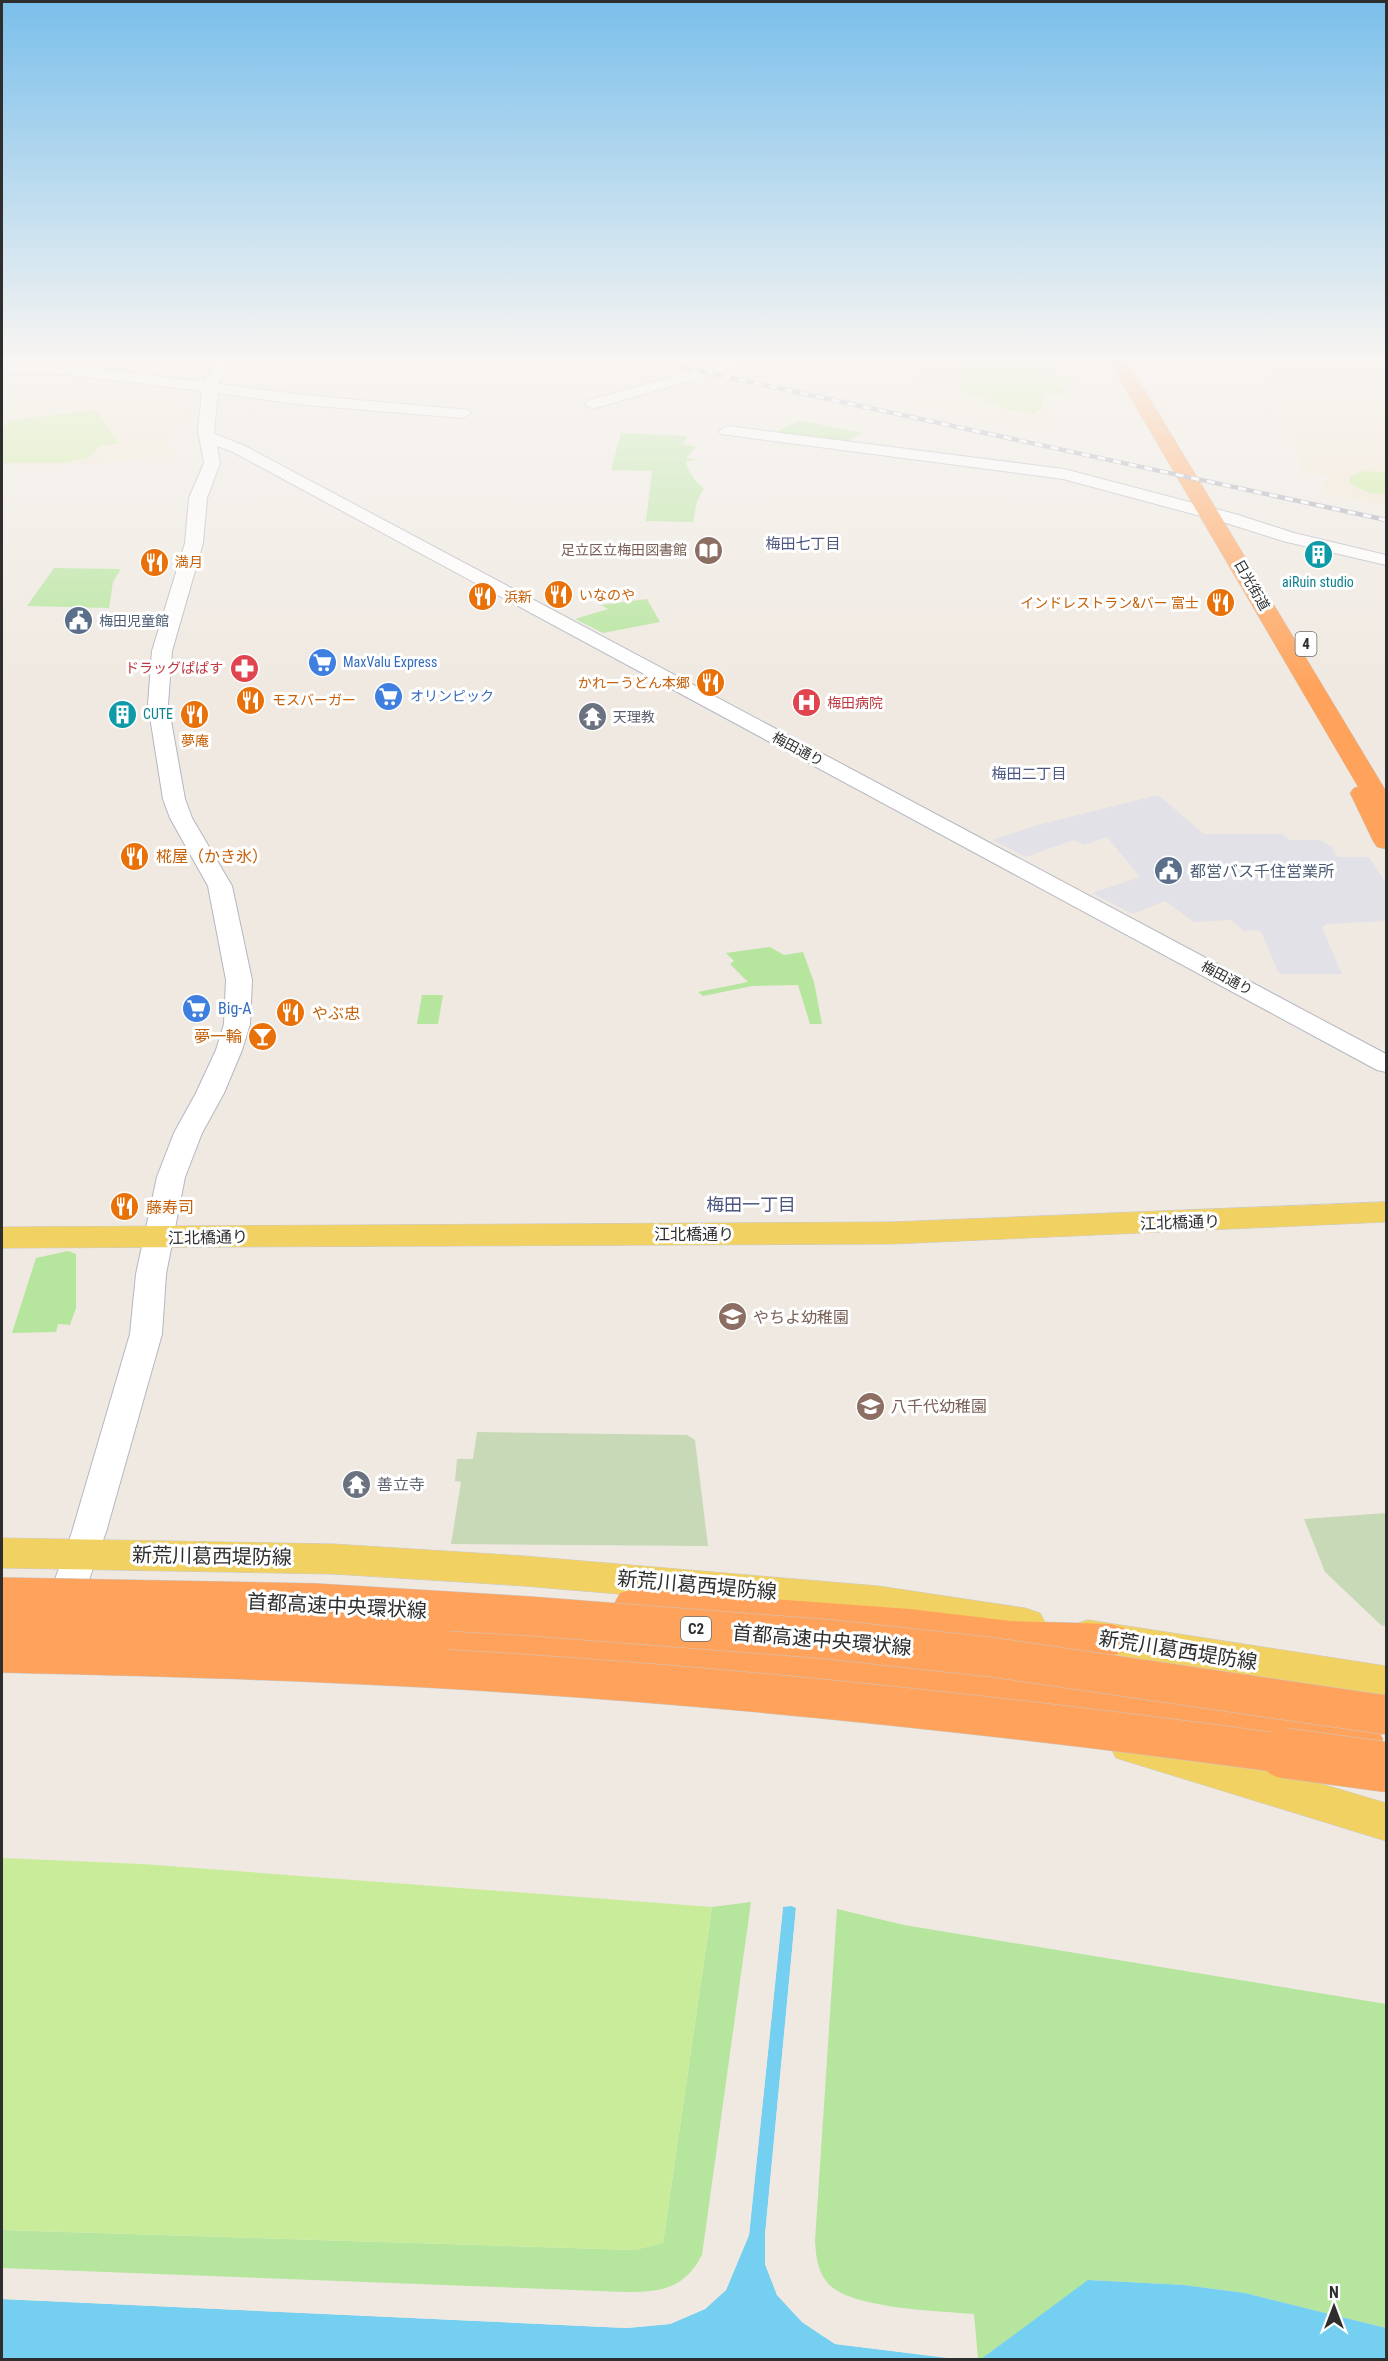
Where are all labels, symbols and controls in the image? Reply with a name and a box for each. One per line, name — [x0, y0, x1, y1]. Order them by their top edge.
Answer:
library icon: 足立区立梅田図書館 — [692, 534, 724, 566]
district label: 梅田七丁目 — [765, 535, 841, 553]
building icon: aiRuin studio — [1302, 539, 1334, 571]
place label: 足立区立梅田図書館 — [561, 542, 687, 558]
restaurant icon: 満月 — [138, 546, 170, 578]
place label: 満月 — [175, 554, 203, 570]
street label: 日光街道 — [1231, 557, 1273, 613]
place label: aiRuin studio — [1282, 574, 1354, 590]
restaurant icon: いなのや — [542, 579, 574, 611]
restaurant icon: 浜新 — [467, 581, 499, 613]
place label: いなのや — [579, 587, 635, 603]
restaurant icon: インドレストラン&バー 富士 — [1204, 587, 1236, 619]
place label: 浜新 — [504, 589, 532, 605]
place label: インドレストラン&バー 富士 — [1020, 595, 1199, 611]
public building icon: 梅田児童館 — [62, 605, 94, 637]
place label: 梅田児童館 — [99, 613, 169, 629]
road number: 4 — [1296, 632, 1316, 656]
supermarket icon: MaxValu Express — [306, 646, 338, 678]
pharmacy icon: ドラッグぱぱす — [228, 652, 260, 684]
place label: MaxValu Express — [343, 654, 437, 670]
place label: ドラッグぱぱす — [125, 660, 223, 676]
restaurant icon: かれーうどん本郷 — [695, 667, 727, 699]
place label: かれーうどん本郷 — [578, 675, 690, 691]
supermarket icon: オリンピック — [373, 680, 405, 712]
restaurant icon: モスバーガー — [235, 684, 267, 716]
hospital icon: 梅田病院 — [790, 687, 822, 719]
place label: オリンピック — [410, 688, 494, 704]
place label: モスバーガー — [272, 692, 356, 708]
place label: 梅田病院 — [827, 695, 883, 711]
building icon: CUTE — [106, 698, 138, 730]
restaurant icon: 夢庵 — [179, 698, 211, 730]
temple icon: 天理教 — [576, 701, 608, 733]
place label: CUTE — [143, 706, 173, 722]
place label: 天理教 — [613, 709, 655, 725]
street label: 梅田通り — [770, 729, 826, 769]
place label: 夢庵 — [181, 733, 209, 749]
district label: 梅田二丁目 — [991, 765, 1067, 783]
restaurant icon: 椛屋（かき氷） — [119, 840, 151, 872]
place label: 椛屋（かき氷） — [156, 847, 268, 866]
public building icon: 都営バス千住営業所 — [1153, 855, 1185, 887]
place label: 都営バス千住営業所 — [1190, 862, 1334, 881]
street label: 梅田通り — [1199, 958, 1255, 998]
supermarket icon: Big-A — [181, 992, 213, 1024]
restaurant icon: やぶ忠 — [275, 997, 307, 1029]
place label: Big-A — [218, 999, 252, 1018]
place label: やぶ忠 — [312, 1004, 360, 1023]
bar icon: 夢一輪 — [247, 1020, 279, 1052]
place label: 夢一輪 — [194, 1027, 242, 1046]
restaurant icon: 藤寿司 — [109, 1191, 141, 1223]
district label: 梅田一丁目 — [706, 1194, 796, 1215]
place label: 藤寿司 — [146, 1198, 194, 1217]
street label: 江北橋通り — [1140, 1212, 1220, 1233]
street label: 江北橋通り — [654, 1225, 734, 1244]
street label: 江北橋通り — [168, 1227, 248, 1248]
school or university icon: やちよ幼稚園 — [716, 1301, 748, 1333]
place label: やちよ幼稚園 — [753, 1308, 849, 1327]
school or university icon: 八千代幼稚園 — [854, 1390, 886, 1422]
place label: 八千代幼稚園 — [891, 1397, 987, 1416]
temple icon: 善立寺 — [340, 1468, 372, 1500]
place label: 善立寺 — [377, 1475, 425, 1494]
street label: 新荒川葛西堤防線 — [132, 1543, 292, 1569]
street label: 新荒川葛西堤防線 — [616, 1566, 778, 1604]
street label: 首都高速中央環状線 — [246, 1589, 428, 1623]
road number: C2 — [681, 1617, 711, 1641]
street label: 首都高速中央環状線 — [731, 1620, 913, 1660]
street label: 新荒川葛西堤防線 — [1097, 1626, 1259, 1674]
north arrow — [1304, 2277, 1364, 2337]
text: N — [1329, 2283, 1339, 2302]

